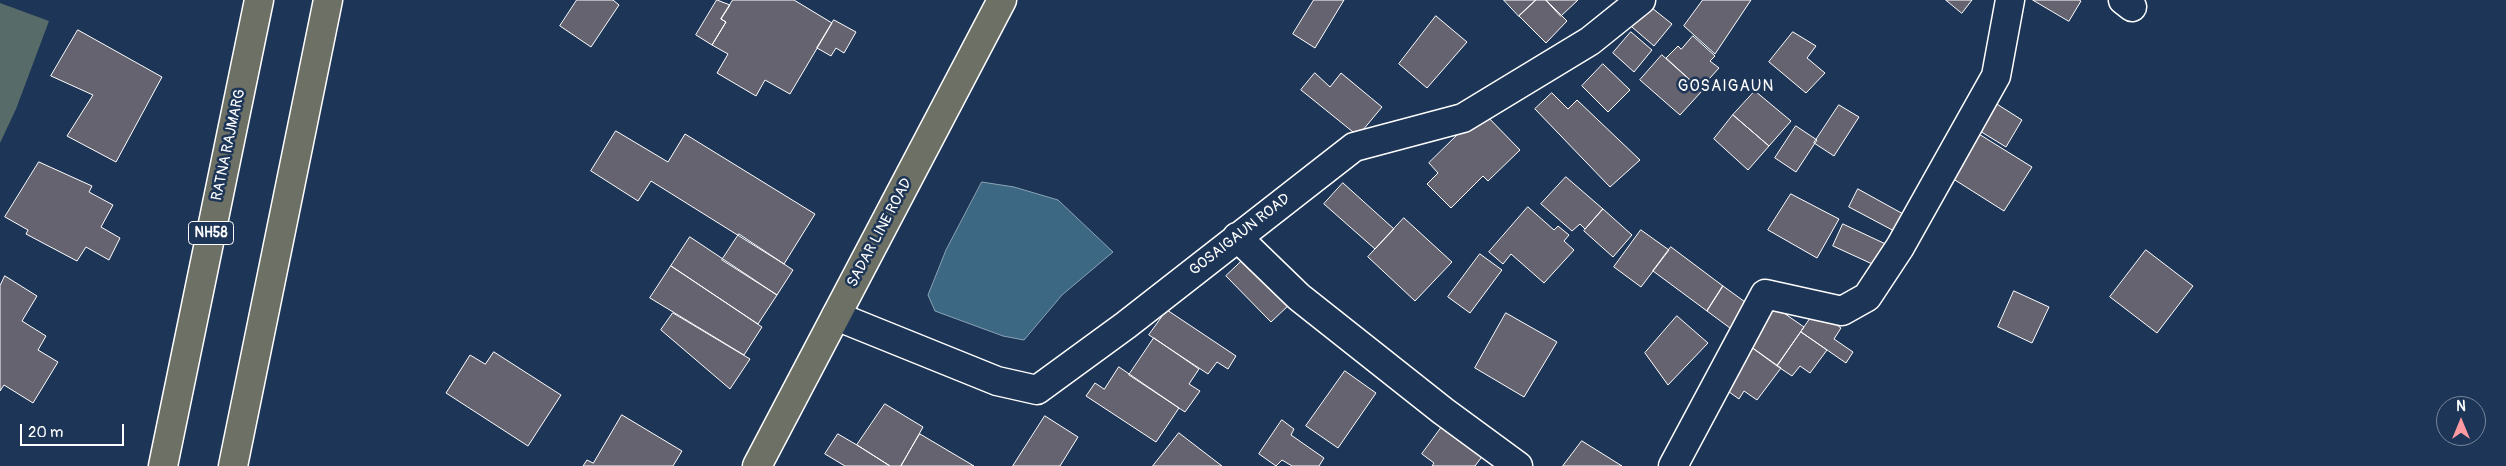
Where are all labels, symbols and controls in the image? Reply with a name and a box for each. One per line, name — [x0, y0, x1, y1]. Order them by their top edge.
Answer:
district label: GOSAIGAUN — [1677, 77, 1775, 97]
street label: RATNA RAJMARG — [208, 88, 250, 202]
street label: SADAR LINE ROAD — [844, 175, 916, 291]
street label: GOSAIGAUN ROAD — [1186, 190, 1294, 280]
road number: NH58 — [188, 222, 234, 244]
north arrow — [2436, 396, 2486, 446]
text: N — [2456, 398, 2466, 415]
scale bar — [22, 414, 126, 446]
text: 20 m — [28, 423, 63, 442]

